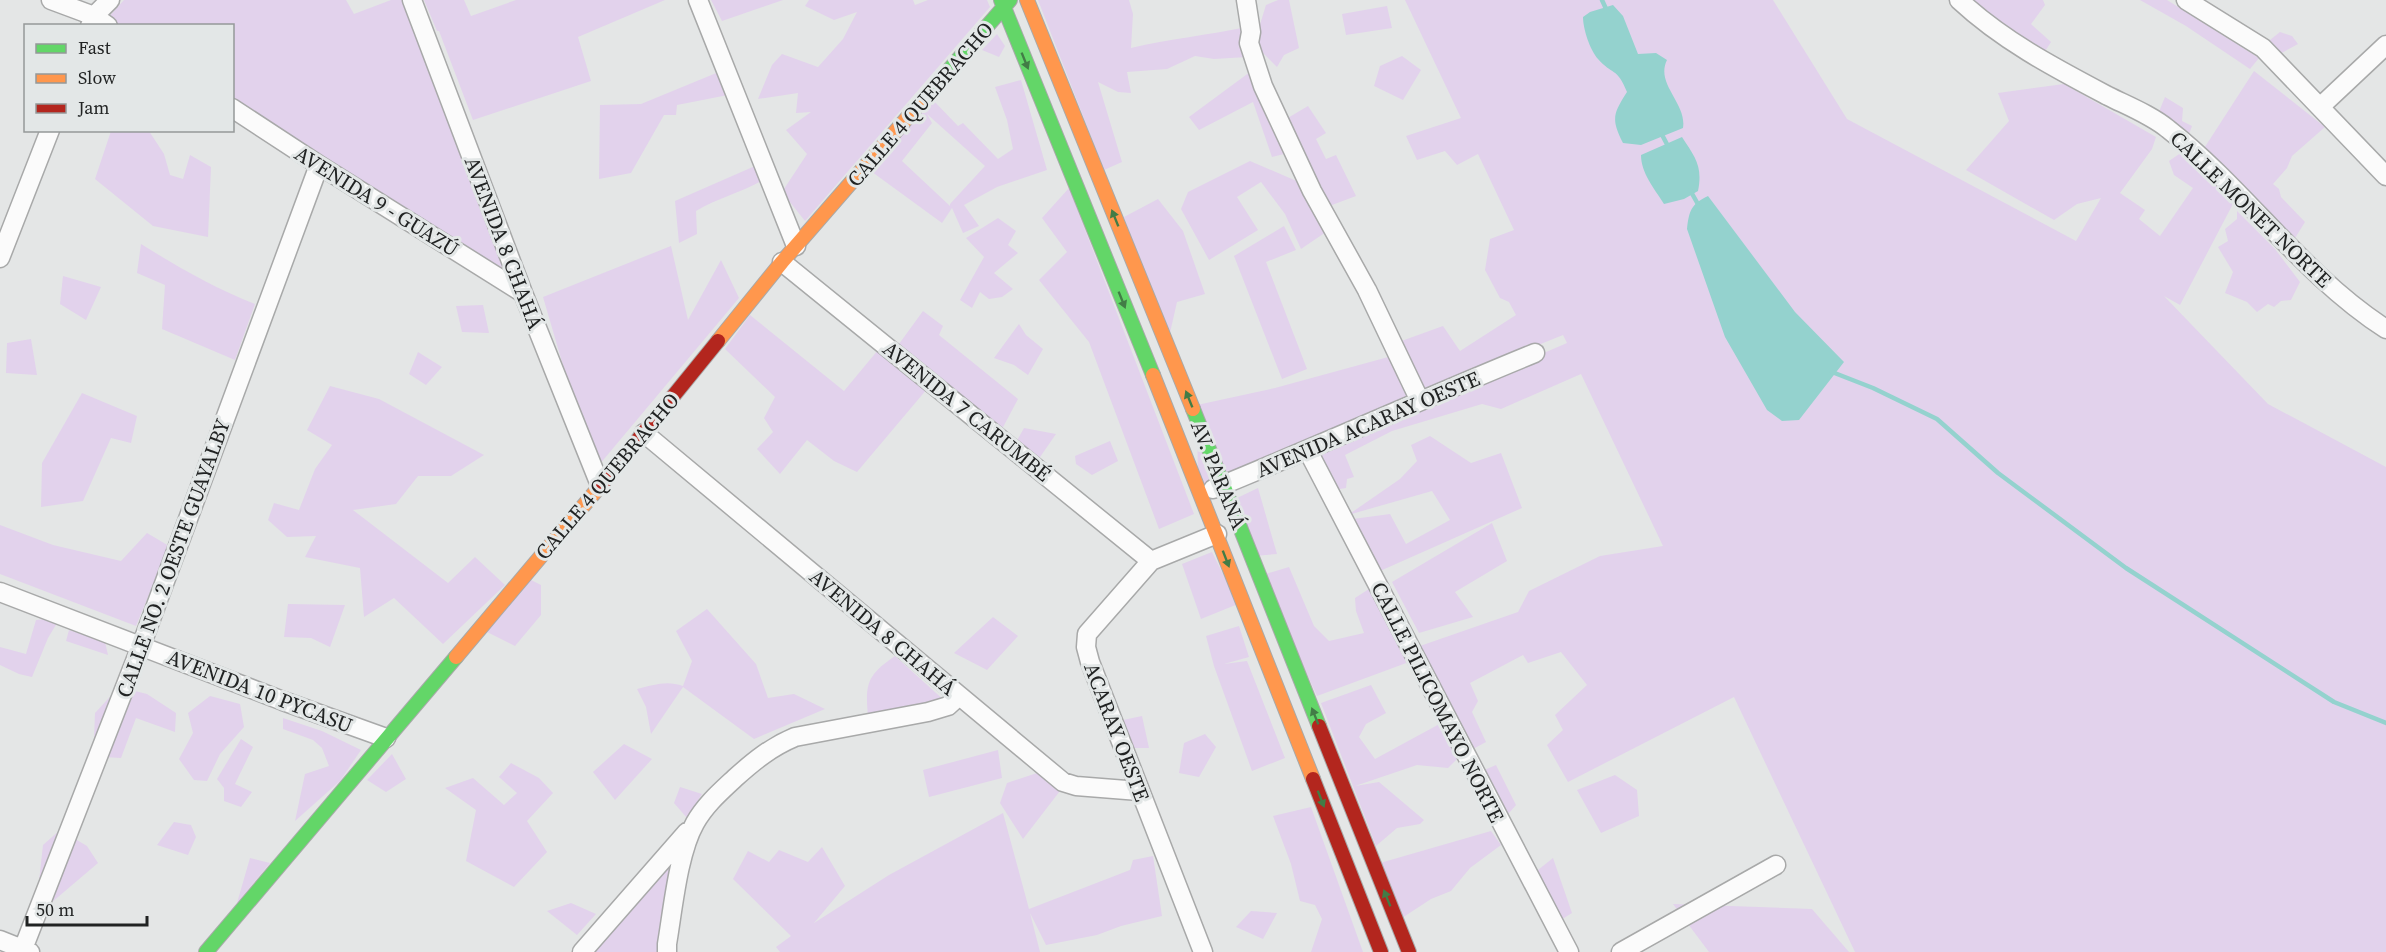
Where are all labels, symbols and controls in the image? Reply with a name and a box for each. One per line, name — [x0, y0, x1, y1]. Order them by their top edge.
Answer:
street label: CALLE 4 QUEBRACHO — [840, 15, 1000, 193]
legend — [24, 24, 234, 132]
text: Fast — [78, 35, 111, 60]
one-way arrow — [1021, 52, 1030, 70]
text: Slow — [78, 65, 116, 90]
text: Jam — [77, 95, 110, 120]
street label: CALLE MONET NORTE — [2164, 124, 2338, 294]
street label: AVENIDA 9 - GUAZÚ — [289, 139, 465, 263]
street label: AVENIDA 8 CHAHÁ — [458, 152, 550, 334]
one-way arrow — [1110, 209, 1119, 227]
one-way arrow — [1118, 291, 1127, 309]
street label: AVENIDA 7 CARUMBÉ — [877, 334, 1057, 488]
street label: AVENIDA ACARAY OESTE — [1252, 364, 1484, 484]
street label: CALLE 4 QUEBRACHO — [528, 386, 686, 566]
one-way arrow — [1183, 389, 1193, 407]
street label: CALLE NO. 2 OESTE GUAYALBY — [109, 414, 237, 701]
street label: AV. PARANÁ — [1184, 416, 1254, 534]
one-way arrow — [1222, 550, 1231, 568]
street label: AVENIDA 8 CHAHÁ — [804, 562, 963, 702]
street label: CALLE PILICOMAYO NORTE — [1365, 577, 1511, 827]
street label: AVENIDA 10 PYCASU — [163, 642, 357, 740]
street label: ACARAY OESTE — [1077, 658, 1157, 806]
one-way arrow — [1310, 707, 1320, 725]
one-way arrow — [1317, 790, 1326, 808]
one-way arrow — [1382, 888, 1392, 906]
scale bar — [27, 889, 147, 927]
text: 50 m — [36, 897, 74, 922]

